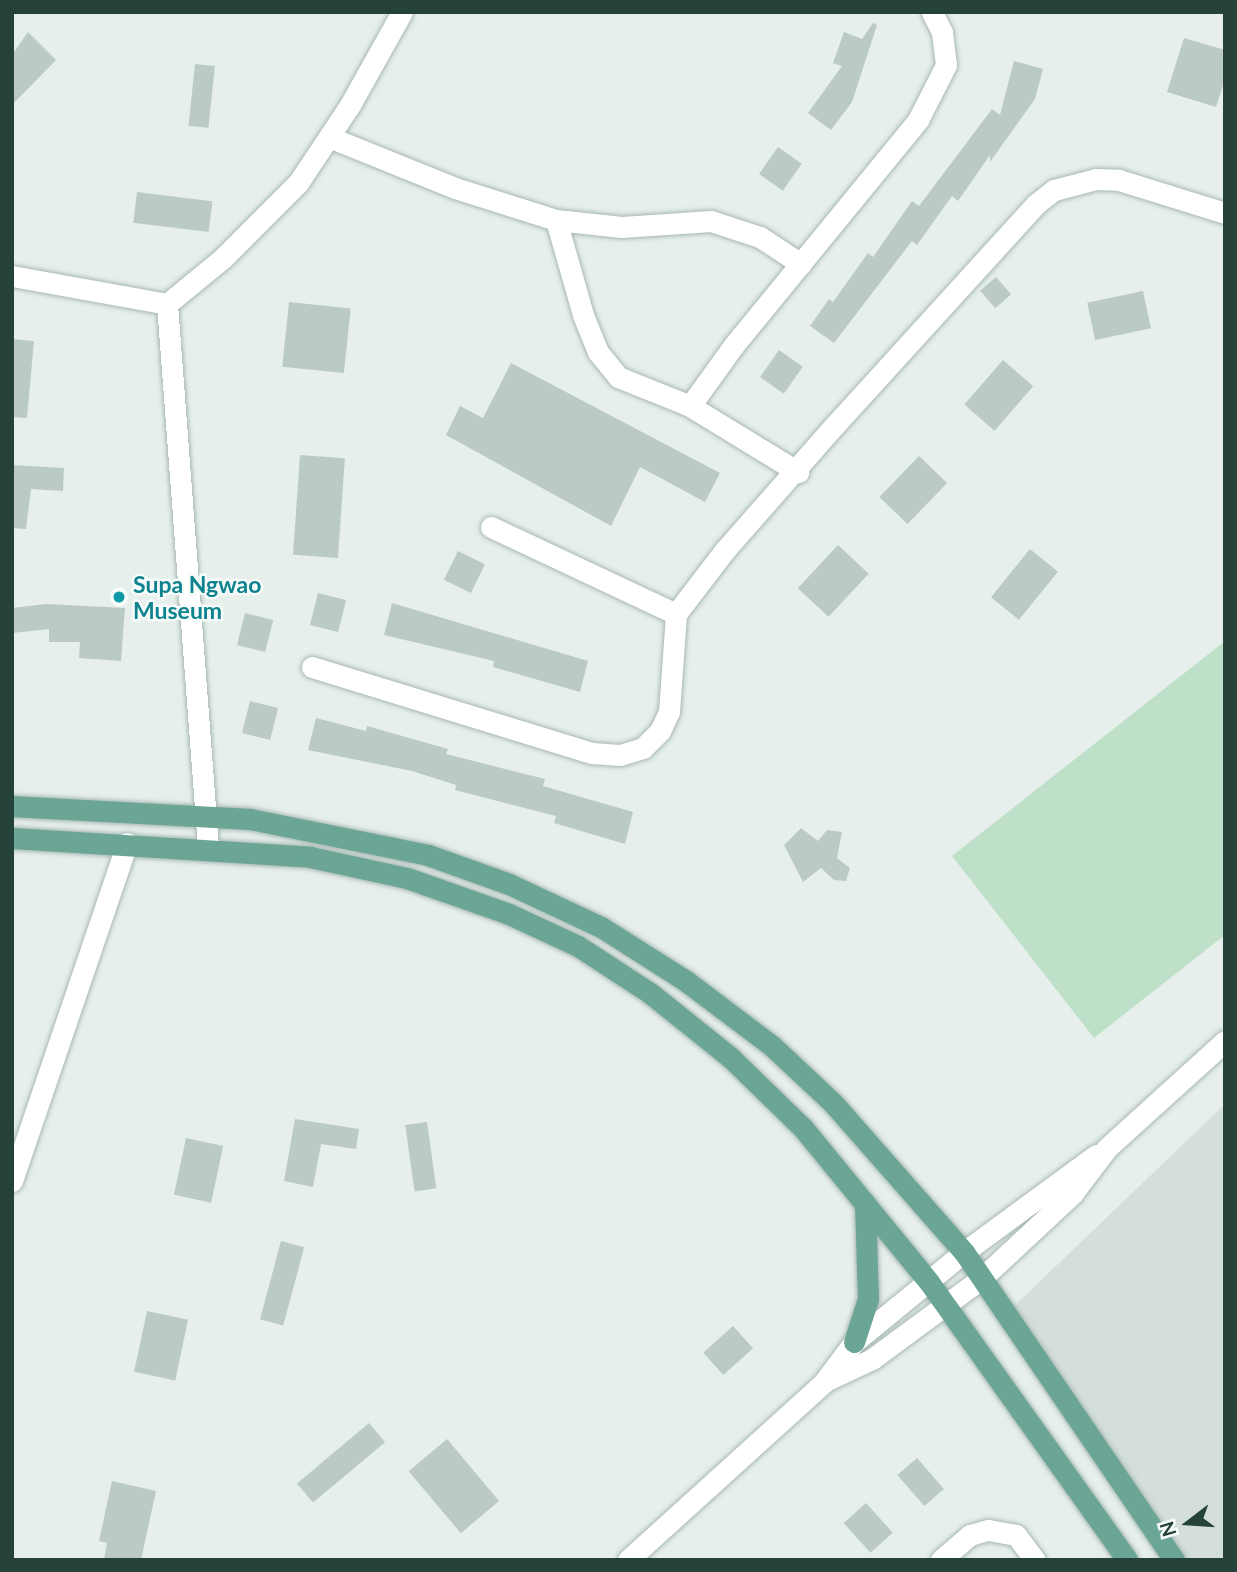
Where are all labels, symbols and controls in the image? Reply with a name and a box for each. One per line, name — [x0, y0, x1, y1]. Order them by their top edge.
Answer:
place label: Supa Ngwao Museum — [133, 570, 261, 624]
marker: Supa Ngwao Museum — [111, 589, 127, 605]
north arrow — [1153, 1488, 1223, 1558]
text: N — [1154, 1519, 1181, 1540]

